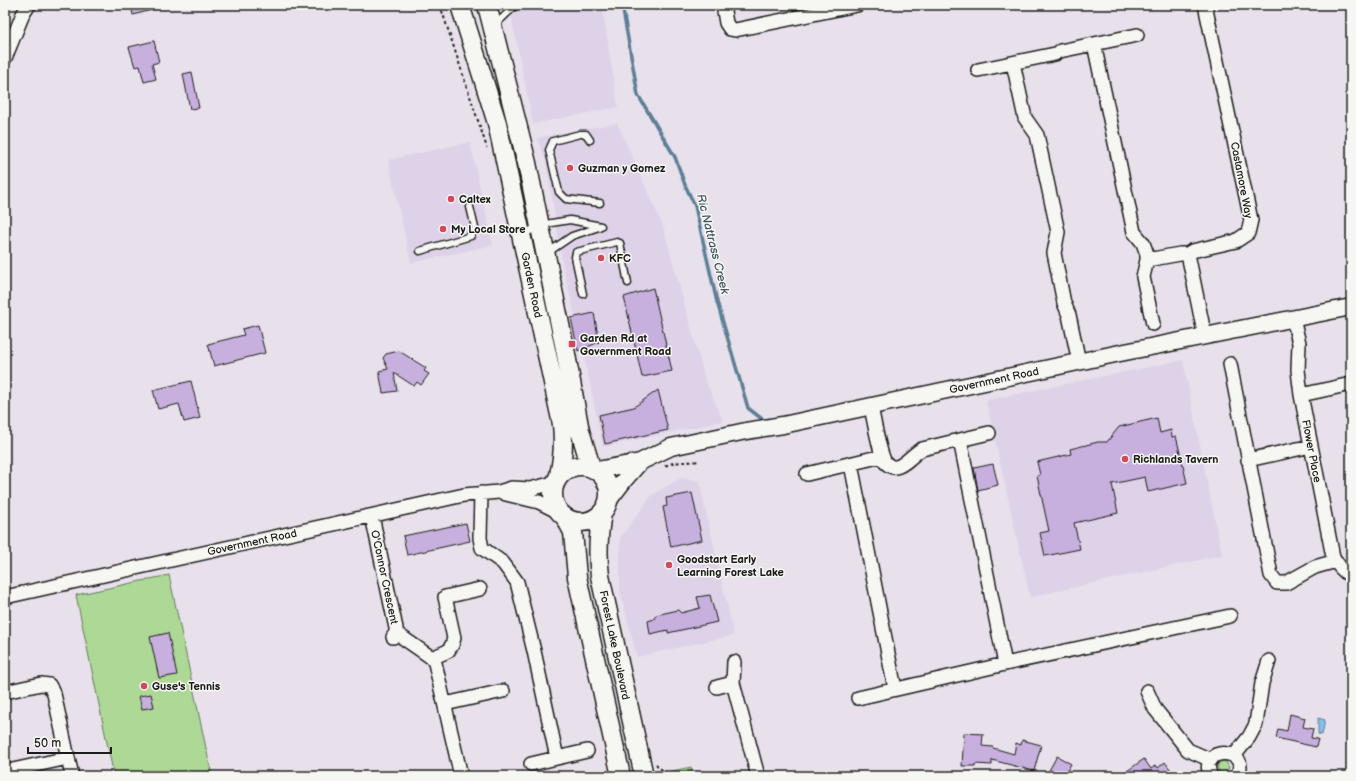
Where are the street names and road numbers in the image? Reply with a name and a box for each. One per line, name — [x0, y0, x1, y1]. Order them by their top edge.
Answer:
street label: Castamore Way — [1228, 141, 1255, 219]
street label: Garden Road — [518, 251, 545, 319]
street label: Government Road — [948, 365, 1040, 396]
street label: Flower Place — [1299, 419, 1324, 484]
street label: Government Road — [206, 527, 298, 558]
street label: O'Connor Crescent — [368, 529, 401, 626]
street label: Forest Lake Boulevard — [597, 589, 632, 701]

